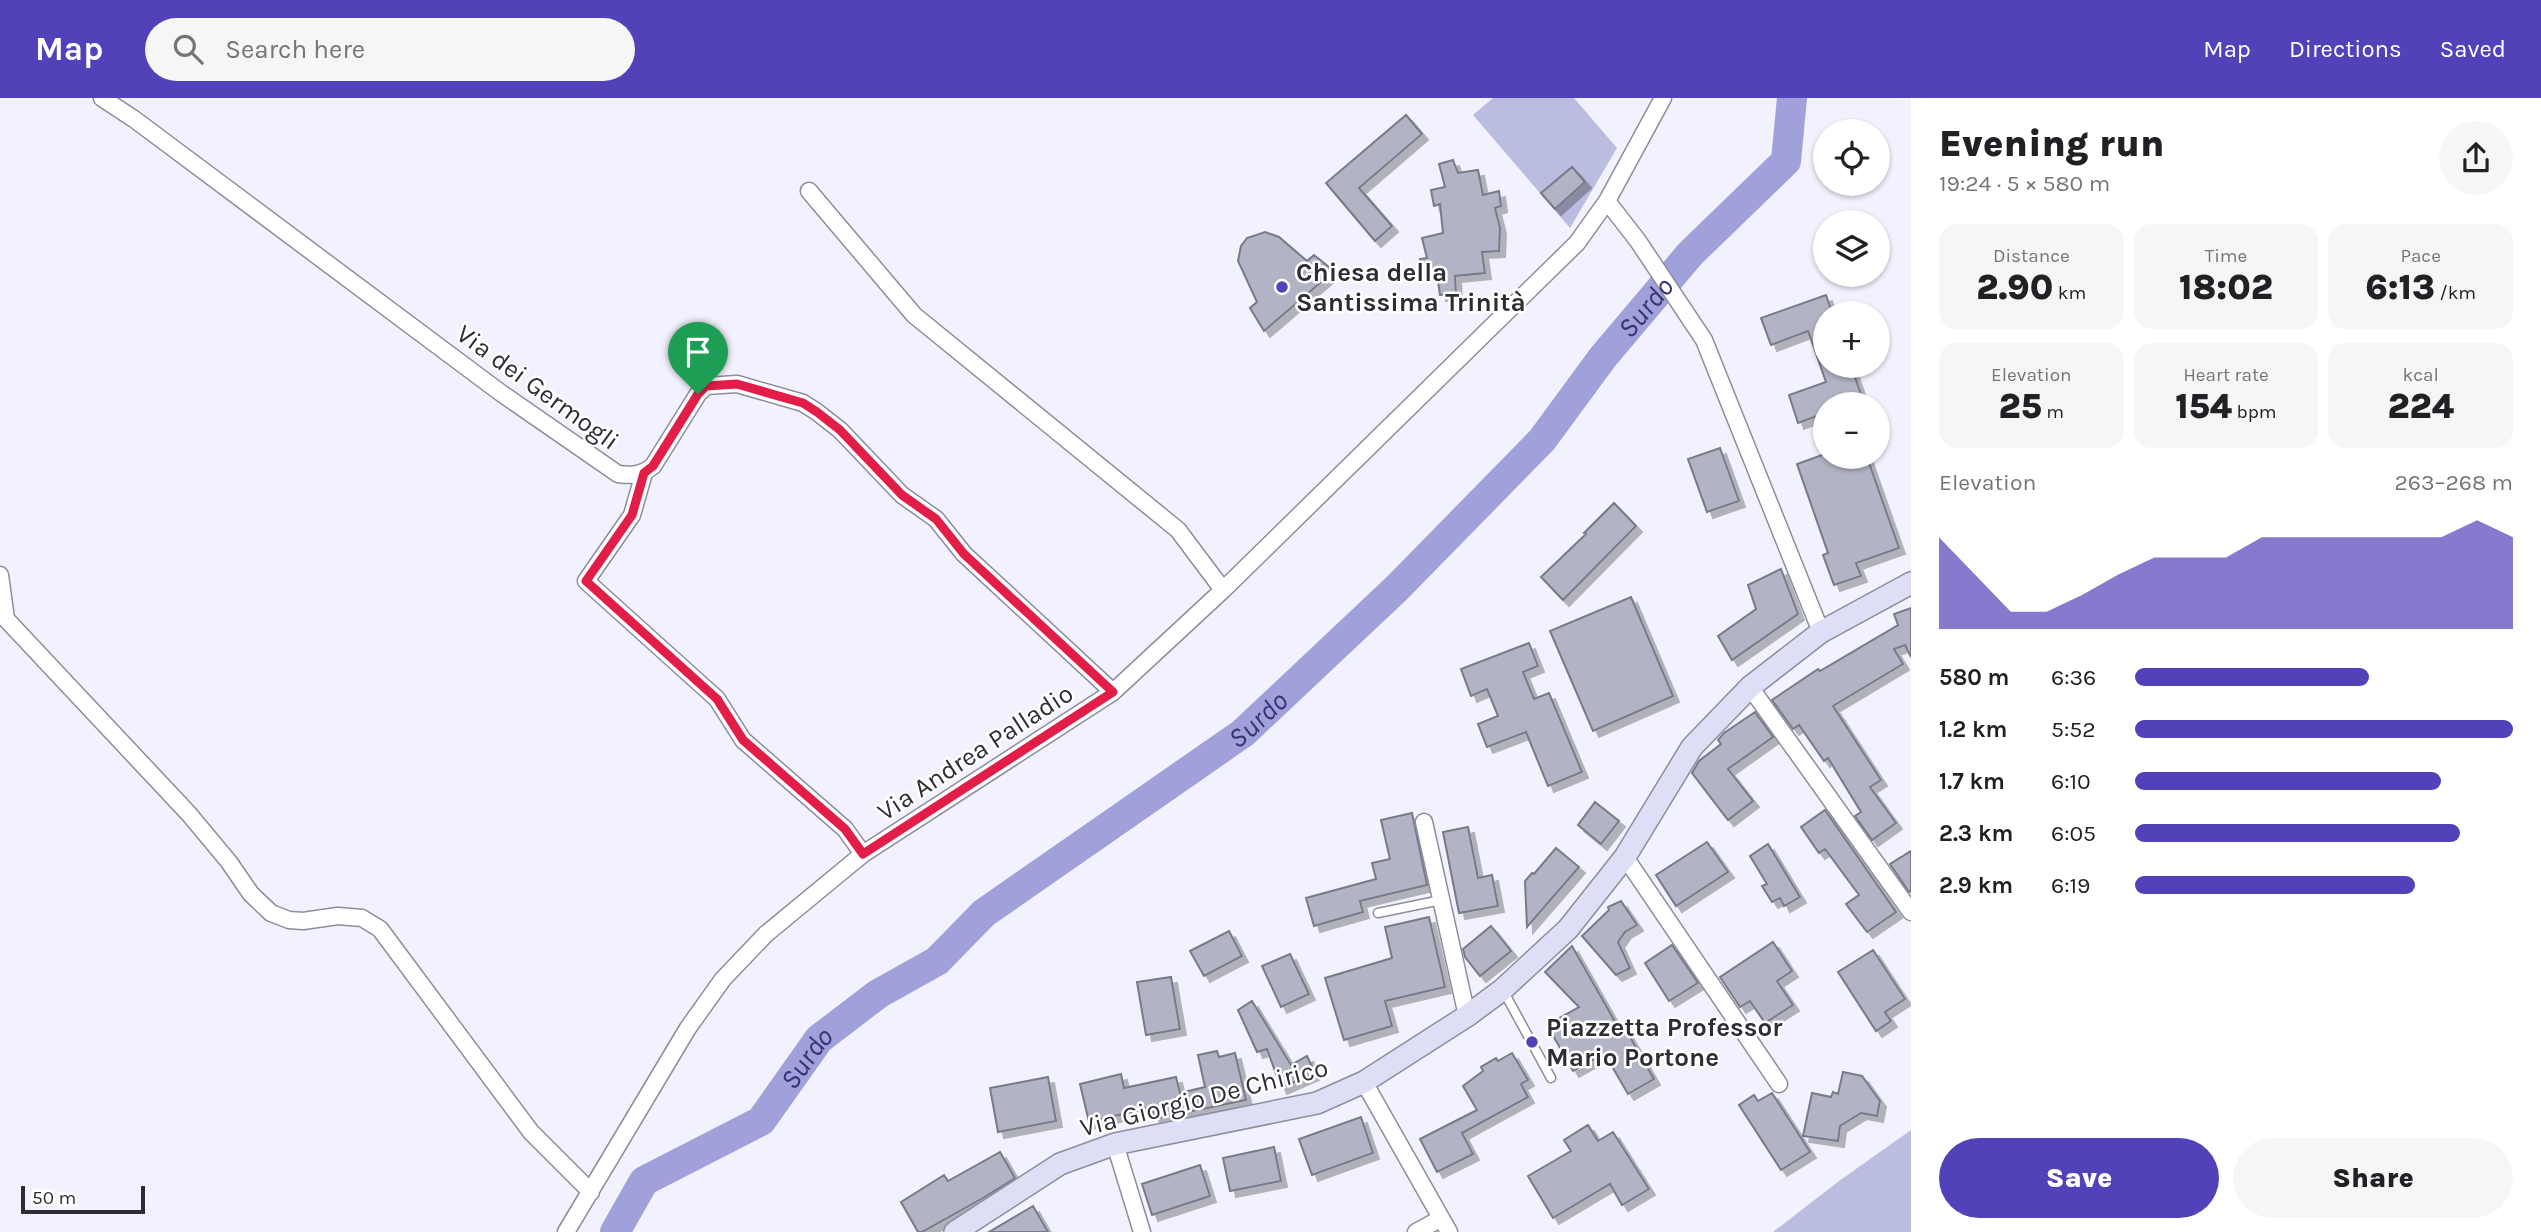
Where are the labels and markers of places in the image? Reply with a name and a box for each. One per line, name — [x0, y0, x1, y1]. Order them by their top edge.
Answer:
place label: Chiesa della Santissima Trinità — [1296, 257, 1526, 318]
marker: Chiesa della Santissima Trinità — [1274, 279, 1290, 295]
pin — [668, 322, 728, 394]
place label: Piazzetta Professor Mario Portone — [1546, 1012, 1783, 1073]
marker: Piazzetta Professor Mario Portone — [1524, 1034, 1540, 1050]

